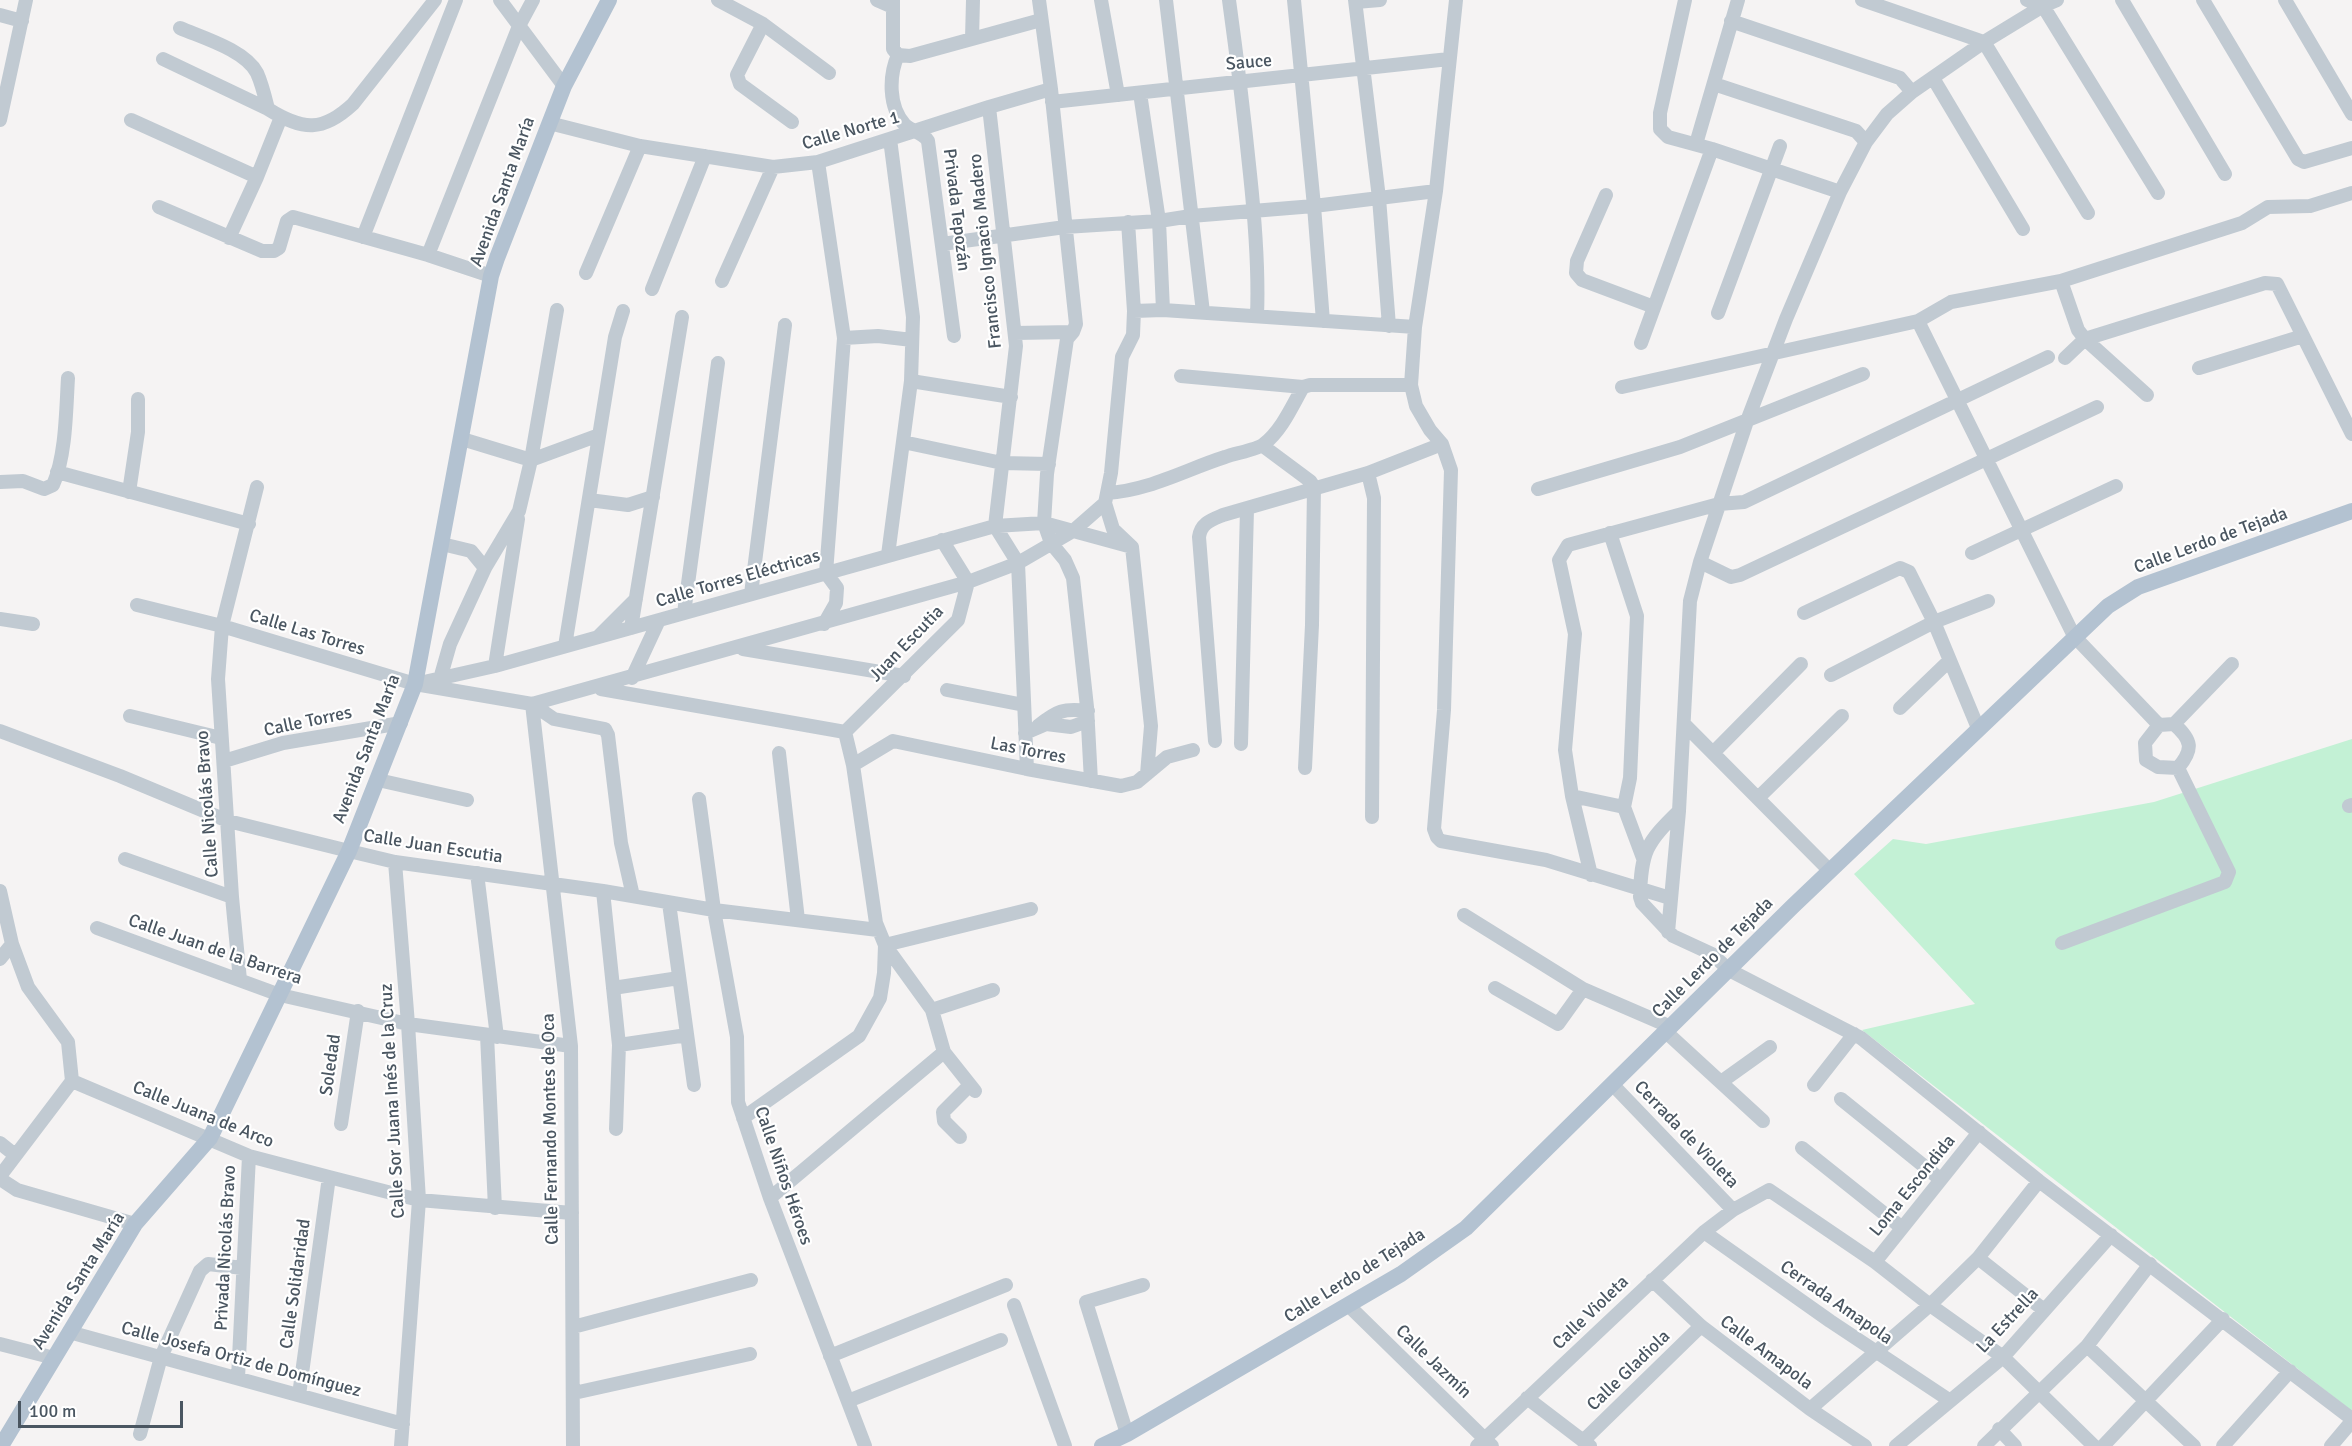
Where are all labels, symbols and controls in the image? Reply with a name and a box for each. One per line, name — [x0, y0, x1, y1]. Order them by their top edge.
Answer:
street label: Sauce — [1225, 50, 1273, 76]
street label: Calle Norte 1 — [800, 107, 902, 155]
street label: Avenida Santa María — [466, 114, 540, 270]
street label: Privada Tepozán — [938, 147, 974, 273]
street label: Francisco Ignacio Madero — [965, 152, 1007, 350]
street label: Calle Lerdo de Tejada — [2131, 503, 2291, 579]
street label: Calle Torres Eléctricas — [653, 545, 823, 613]
street label: Juan Escutia — [865, 601, 949, 687]
street label: Calle Las Torres — [247, 605, 367, 661]
street label: Avenida Santa María — [329, 671, 405, 827]
street label: Calle Torres — [262, 702, 354, 742]
street label: Calle Nicolás Bravo — [192, 730, 224, 878]
street label: Las Torres — [988, 733, 1068, 769]
street label: Calle Juan Escutia — [362, 825, 504, 869]
street label: Calle Lerdo de Tejada — [1648, 893, 1778, 1023]
street label: Calle Juan de la Barrera — [125, 910, 305, 990]
street label: Calle Sor Juana Inés de la Cruz — [376, 983, 410, 1219]
street label: Calle Fernando Montes de Oca — [538, 1013, 564, 1245]
street label: Soledad — [316, 1033, 346, 1097]
street label: Calle Juana de Arco — [129, 1077, 277, 1153]
street label: Cerrada de Violeta — [1629, 1077, 1743, 1193]
street label: Calle Niños Héroes — [749, 1104, 817, 1248]
street label: Loma Escondida — [1865, 1131, 1961, 1241]
street label: Privada Nicolás Bravo — [211, 1165, 241, 1331]
street label: Avenida Santa María — [28, 1208, 130, 1354]
street label: Calle Solidaridad — [276, 1218, 316, 1350]
street label: Calle Lerdo de Tejada — [1281, 1224, 1429, 1328]
street label: Cerrada Amapola — [1776, 1256, 1896, 1350]
street label: Calle Violeta — [1549, 1271, 1633, 1355]
street label: La Estrella — [1972, 1284, 2044, 1358]
street label: Calle Amapola — [1715, 1311, 1817, 1395]
street label: Calle Josefa Ortiz de Domínguez — [119, 1318, 363, 1402]
street label: Calle Jazmín — [1391, 1321, 1475, 1403]
street label: Calle Gladiola — [1583, 1326, 1675, 1416]
scale bar — [21, 1389, 186, 1427]
text: 100 m — [29, 1400, 76, 1422]

